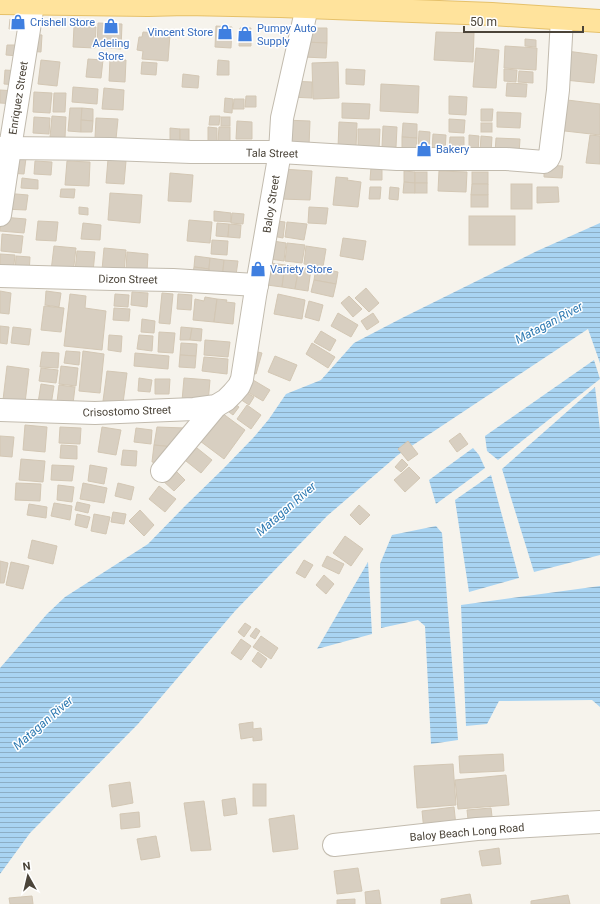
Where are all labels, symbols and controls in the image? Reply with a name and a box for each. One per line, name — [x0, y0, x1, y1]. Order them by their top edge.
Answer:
scale bar — [464, 8, 583, 34]
shop icon: Crishell Store — [9, 13, 27, 31]
text: 50 m — [470, 15, 497, 29]
place label: Crishell Store — [30, 16, 95, 29]
shop icon: Adeling Store — [102, 17, 120, 35]
place label: Pumpy Auto Supply — [257, 22, 317, 48]
shop icon: Vincent Store — [216, 23, 234, 41]
shop icon: Pumpy Auto Supply — [236, 25, 254, 43]
place label: Vincent Store — [147, 26, 213, 39]
place label: Adeling Store — [93, 37, 129, 63]
street label: Enriquez Street — [6, 60, 31, 136]
shop icon: Bakery — [415, 140, 433, 158]
place label: Bakery — [436, 143, 470, 156]
street label: Tala Street — [246, 147, 299, 160]
street label: Baloy Street — [260, 174, 283, 234]
shop icon: Variety Store — [249, 260, 267, 278]
place label: Variety Store — [270, 263, 332, 276]
street label: Dizon Street — [98, 272, 158, 287]
water label: Matagan River — [513, 299, 586, 347]
street label: Crisostomo Street — [83, 403, 172, 420]
water label: Matagan River — [253, 479, 320, 539]
water label: Matagan River — [10, 693, 77, 753]
street label: Baloy Beach Long Road — [409, 821, 525, 844]
north arrow — [8, 856, 48, 896]
text: N — [22, 860, 32, 874]

